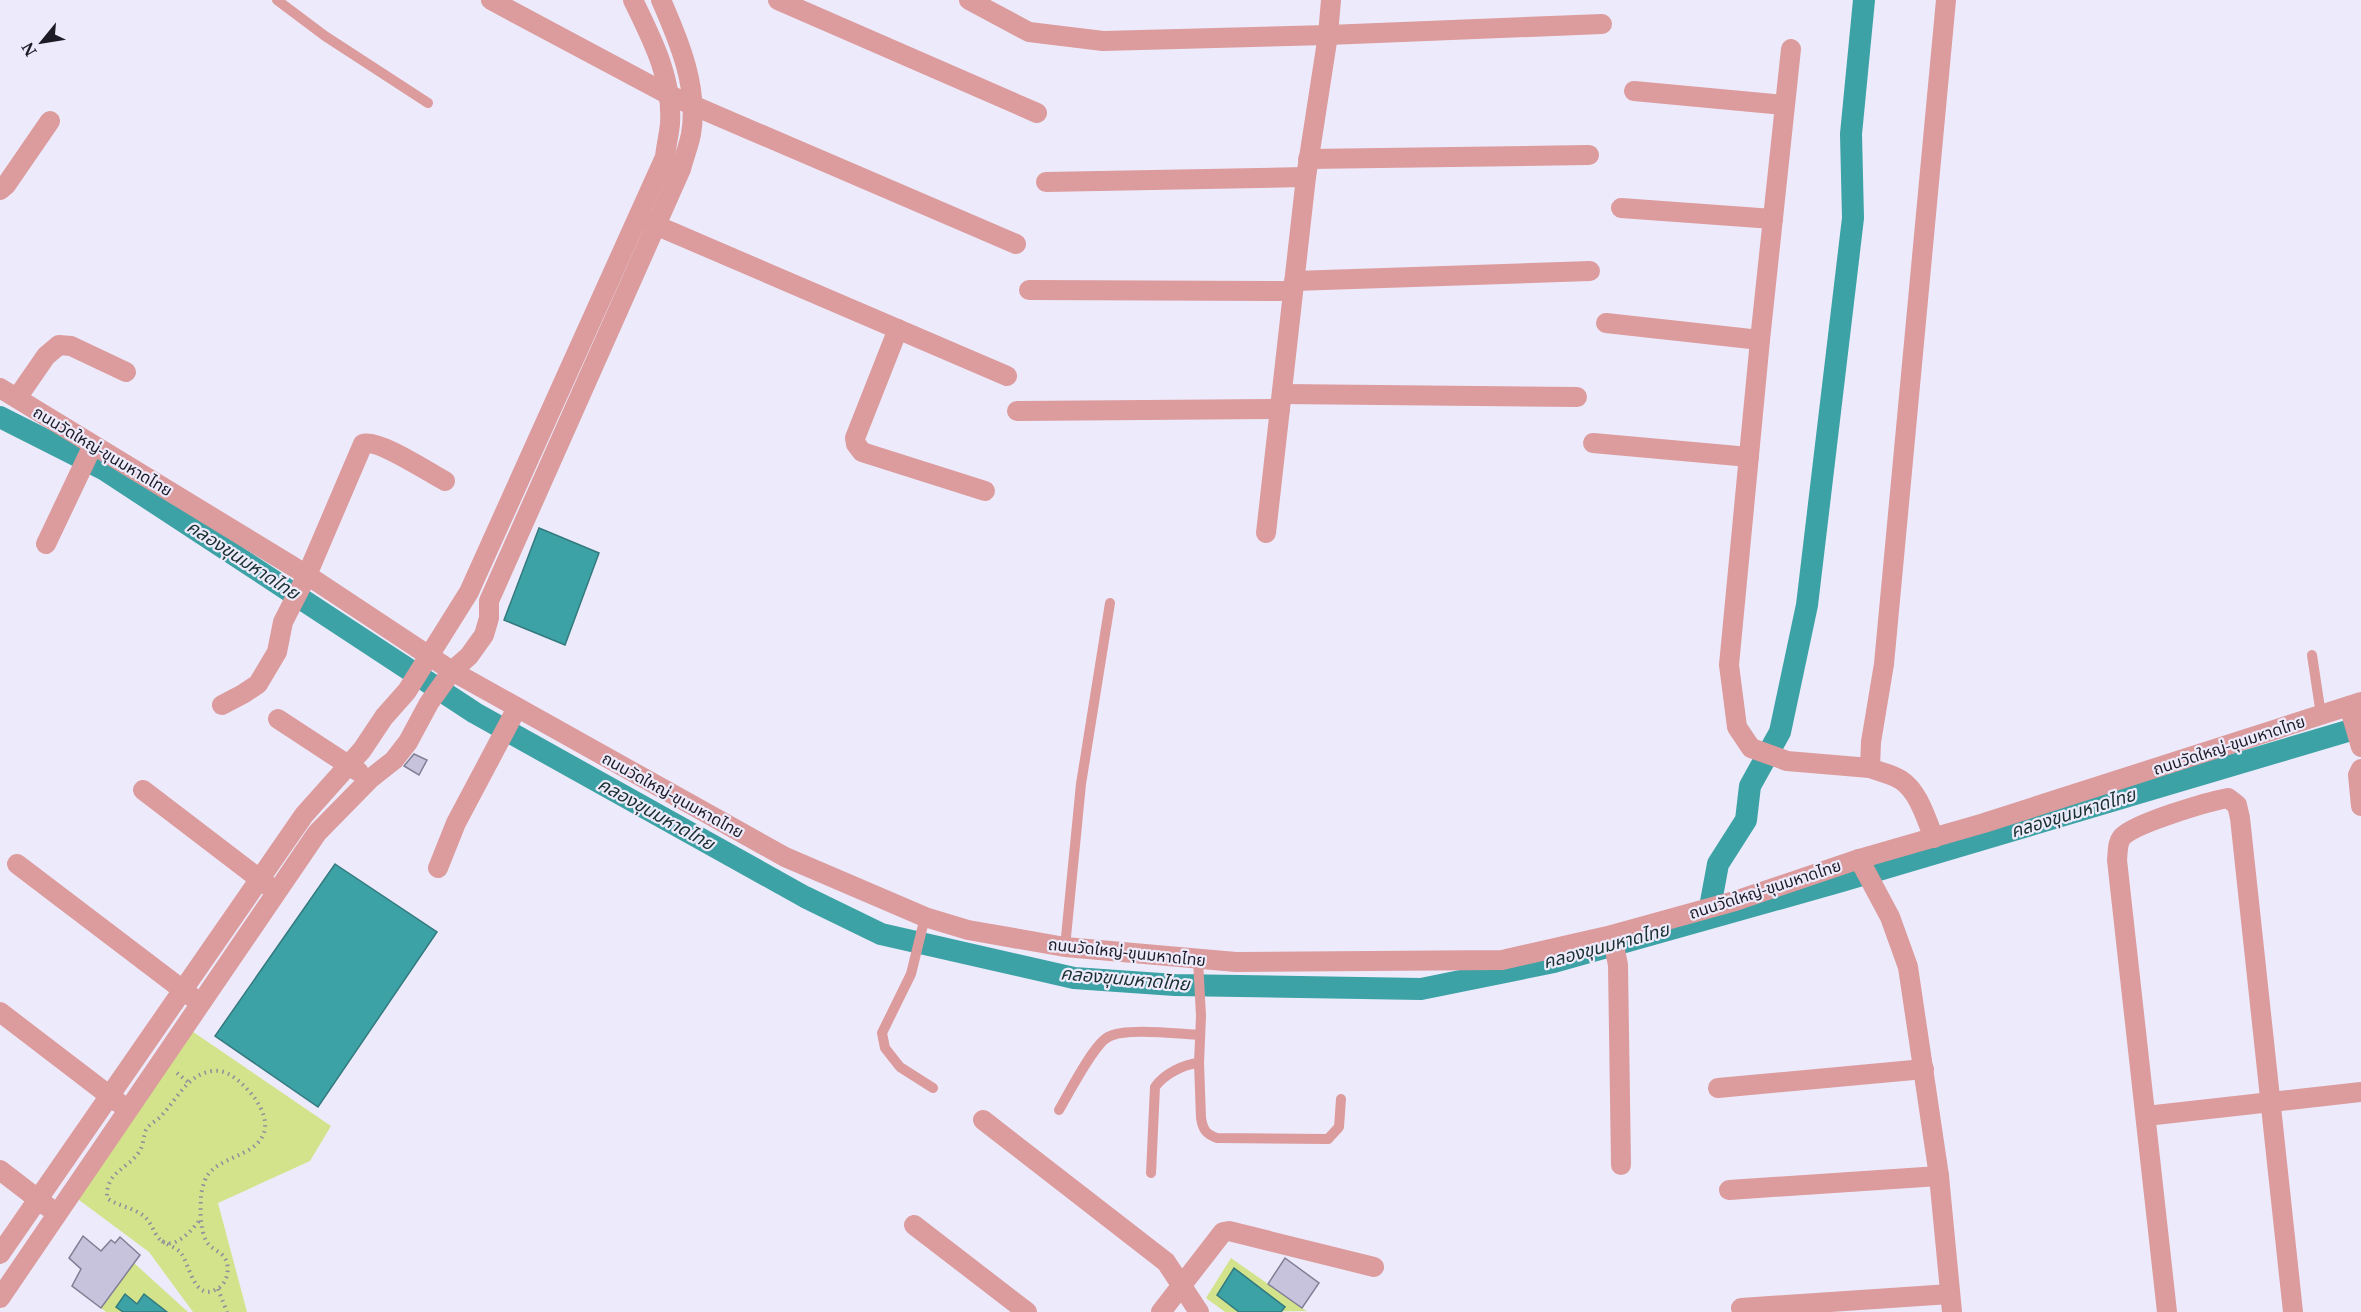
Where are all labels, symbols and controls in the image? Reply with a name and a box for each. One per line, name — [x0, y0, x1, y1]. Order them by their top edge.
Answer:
north arrow — [12, 12, 72, 72]
text: N — [16, 38, 42, 60]
street label: ถนนวัดใหญ่-ขุนมหาดไทย — [29, 401, 177, 501]
water label: คลองขุนมหาดไทย — [183, 514, 305, 605]
street label: ถนนวัดใหญ่-ขุนมหาดไทย — [2150, 710, 2308, 780]
street label: ถนนวัดใหญ่-ขุนมหาดไทย — [598, 747, 748, 843]
water label: คลองขุนมหาดไทย — [594, 771, 720, 856]
water label: คลองขุนมหาดไทย — [2007, 781, 2139, 842]
street label: ถนนวัดใหญ่-ขุนมหาดไทย — [1686, 854, 1844, 924]
water label: คลองขุนมหาดไทย — [1540, 916, 1673, 973]
street label: ถนนวัดใหญ่-ขุนมหาดไทย — [1047, 933, 1207, 971]
water label: คลองขุนมหาดไทย — [1060, 960, 1192, 996]

